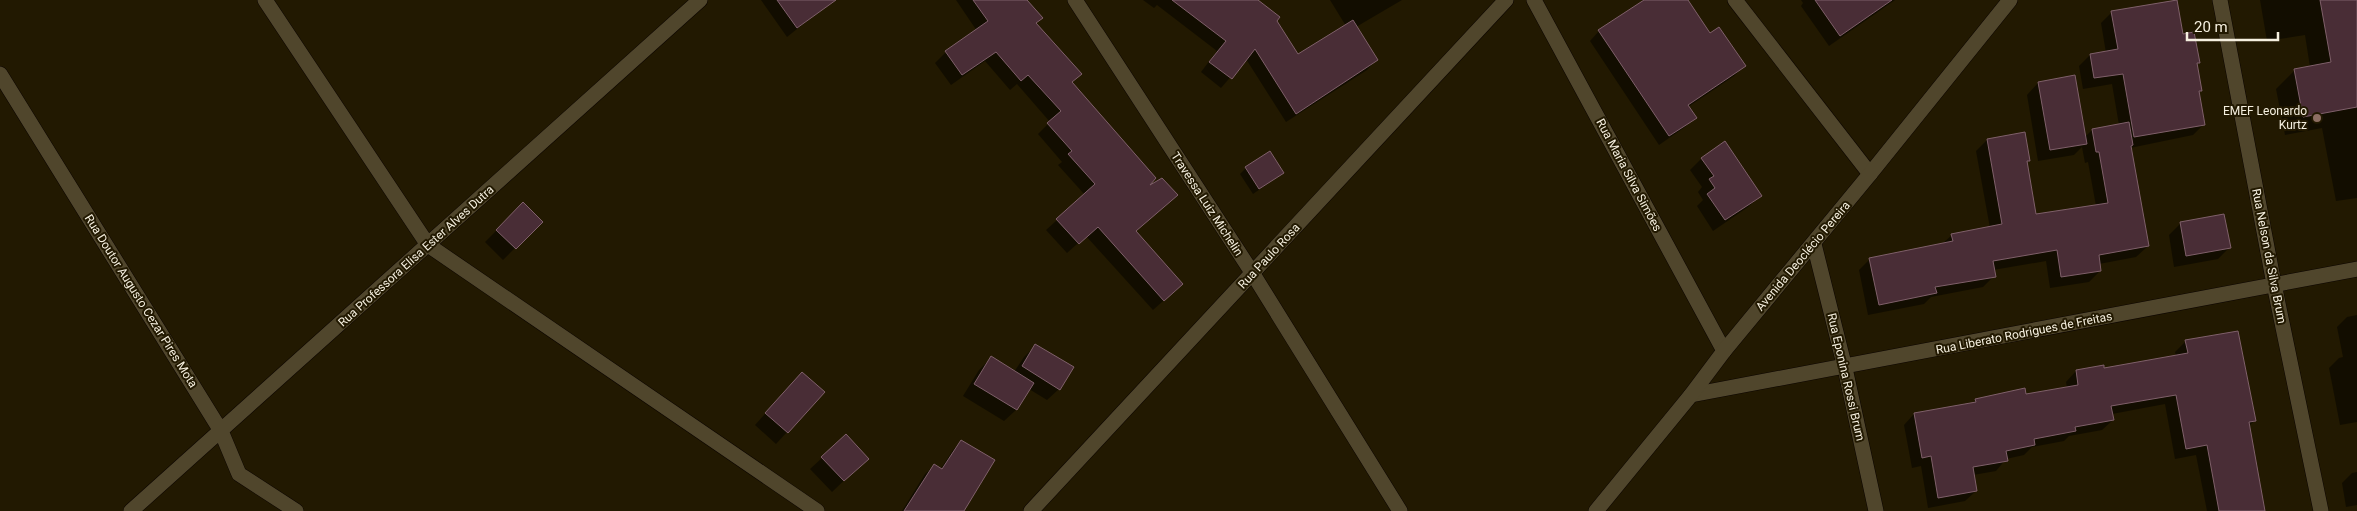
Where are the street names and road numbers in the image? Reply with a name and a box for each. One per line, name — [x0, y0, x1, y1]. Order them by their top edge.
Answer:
street label: Rua Maria Silva Simões — [1593, 116, 1665, 234]
street label: Travessa Luiz Michelin — [1168, 150, 1246, 258]
street label: Rua Professora Elisa Ester Alves Dutra — [335, 182, 497, 330]
street label: Rua Nelson da Silva Brum — [2249, 187, 2289, 325]
street label: Avenida Deoclécio Pereira — [1753, 198, 1853, 314]
street label: Rua Doutor Augusto Cezar Pires Mota — [82, 212, 200, 390]
street label: Rua Paulo Rosa — [1235, 221, 1303, 291]
street label: Rua Liberato Rodrigues de Freitas — [1935, 309, 2113, 357]
street label: Rua Eponina Rossi Brum — [1824, 312, 1868, 442]

